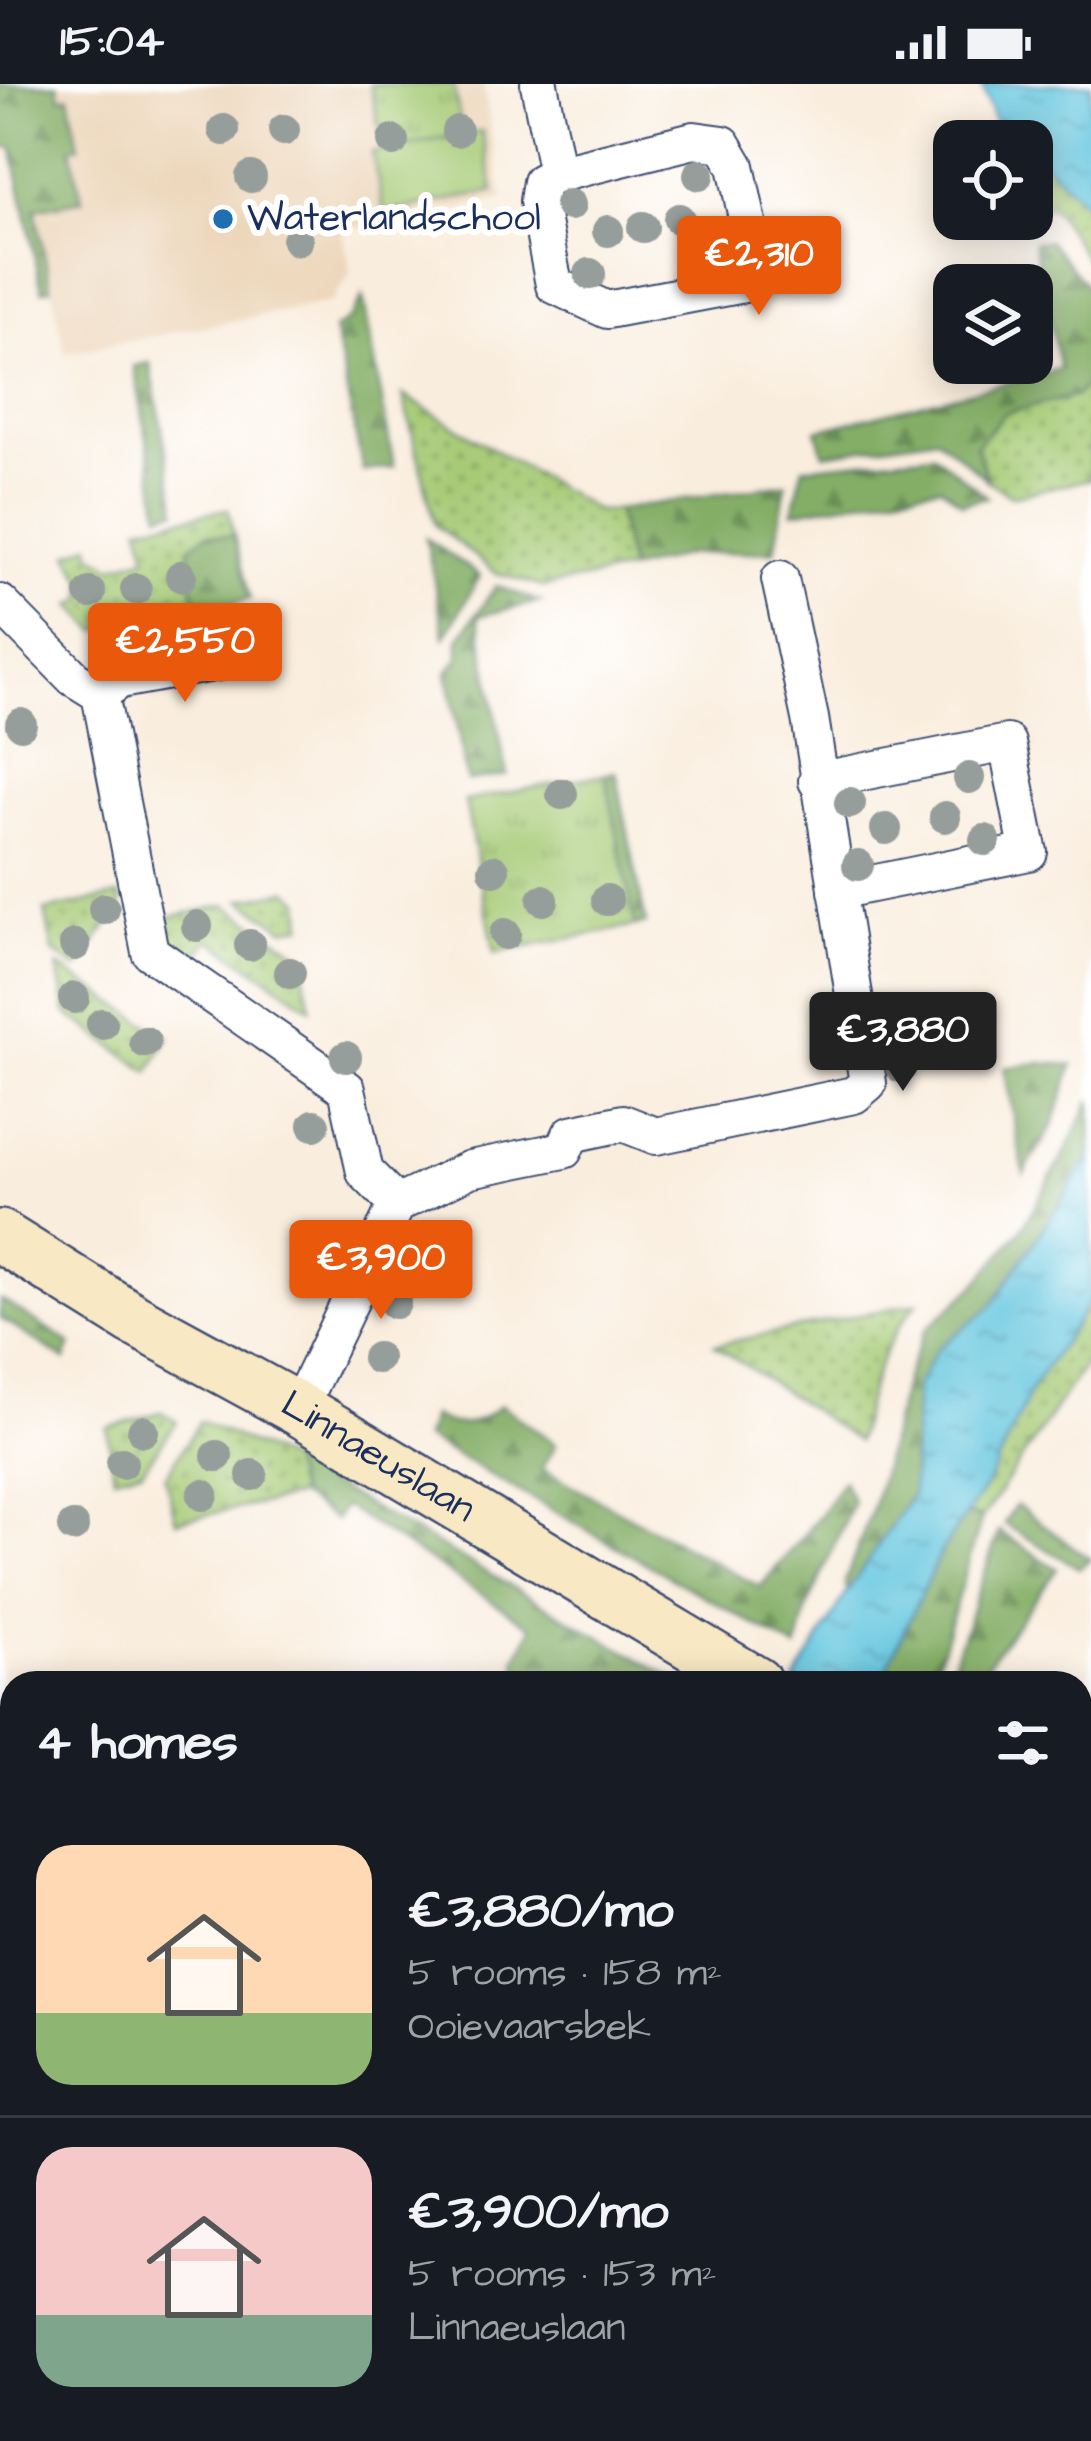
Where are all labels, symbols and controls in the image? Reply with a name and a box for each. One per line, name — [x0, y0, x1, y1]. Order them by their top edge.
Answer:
text: 15:04 — [60, 11, 164, 73]
map controls — [933, 120, 1053, 384]
button: locate — [933, 120, 1053, 240]
place label: Waterlandschool — [247, 192, 541, 246]
marker: Waterlandschool — [210, 206, 236, 232]
pin: €2,310 — [661, 216, 857, 318]
text: €2,310 — [704, 228, 814, 282]
button: layers — [933, 264, 1053, 384]
pin: €2,550 — [87, 603, 283, 705]
text: €2,550 — [115, 615, 255, 669]
pin: €3,880 — [805, 992, 1001, 1094]
text: €3,880 — [837, 1004, 969, 1058]
pin: €3,900 — [283, 1220, 479, 1322]
text: €3,900 — [316, 1232, 446, 1286]
street label: Linnaeuslaan — [271, 1378, 485, 1536]
text: 4 homes — [36, 1708, 238, 1779]
icon: filters — [990, 1710, 1056, 1776]
text: €3,880/mo — [408, 1876, 673, 1947]
icon: home — [132, 1893, 276, 2037]
text: 5 rooms · 158 m² — [408, 1947, 722, 2001]
text: Ooievaarsbek — [408, 2001, 651, 2055]
text: €3,900/mo — [408, 2177, 669, 2248]
icon: home — [132, 2195, 276, 2339]
text: 5 rooms · 153 m² — [408, 2248, 716, 2302]
text: Linnaeuslaan — [408, 2302, 626, 2356]

